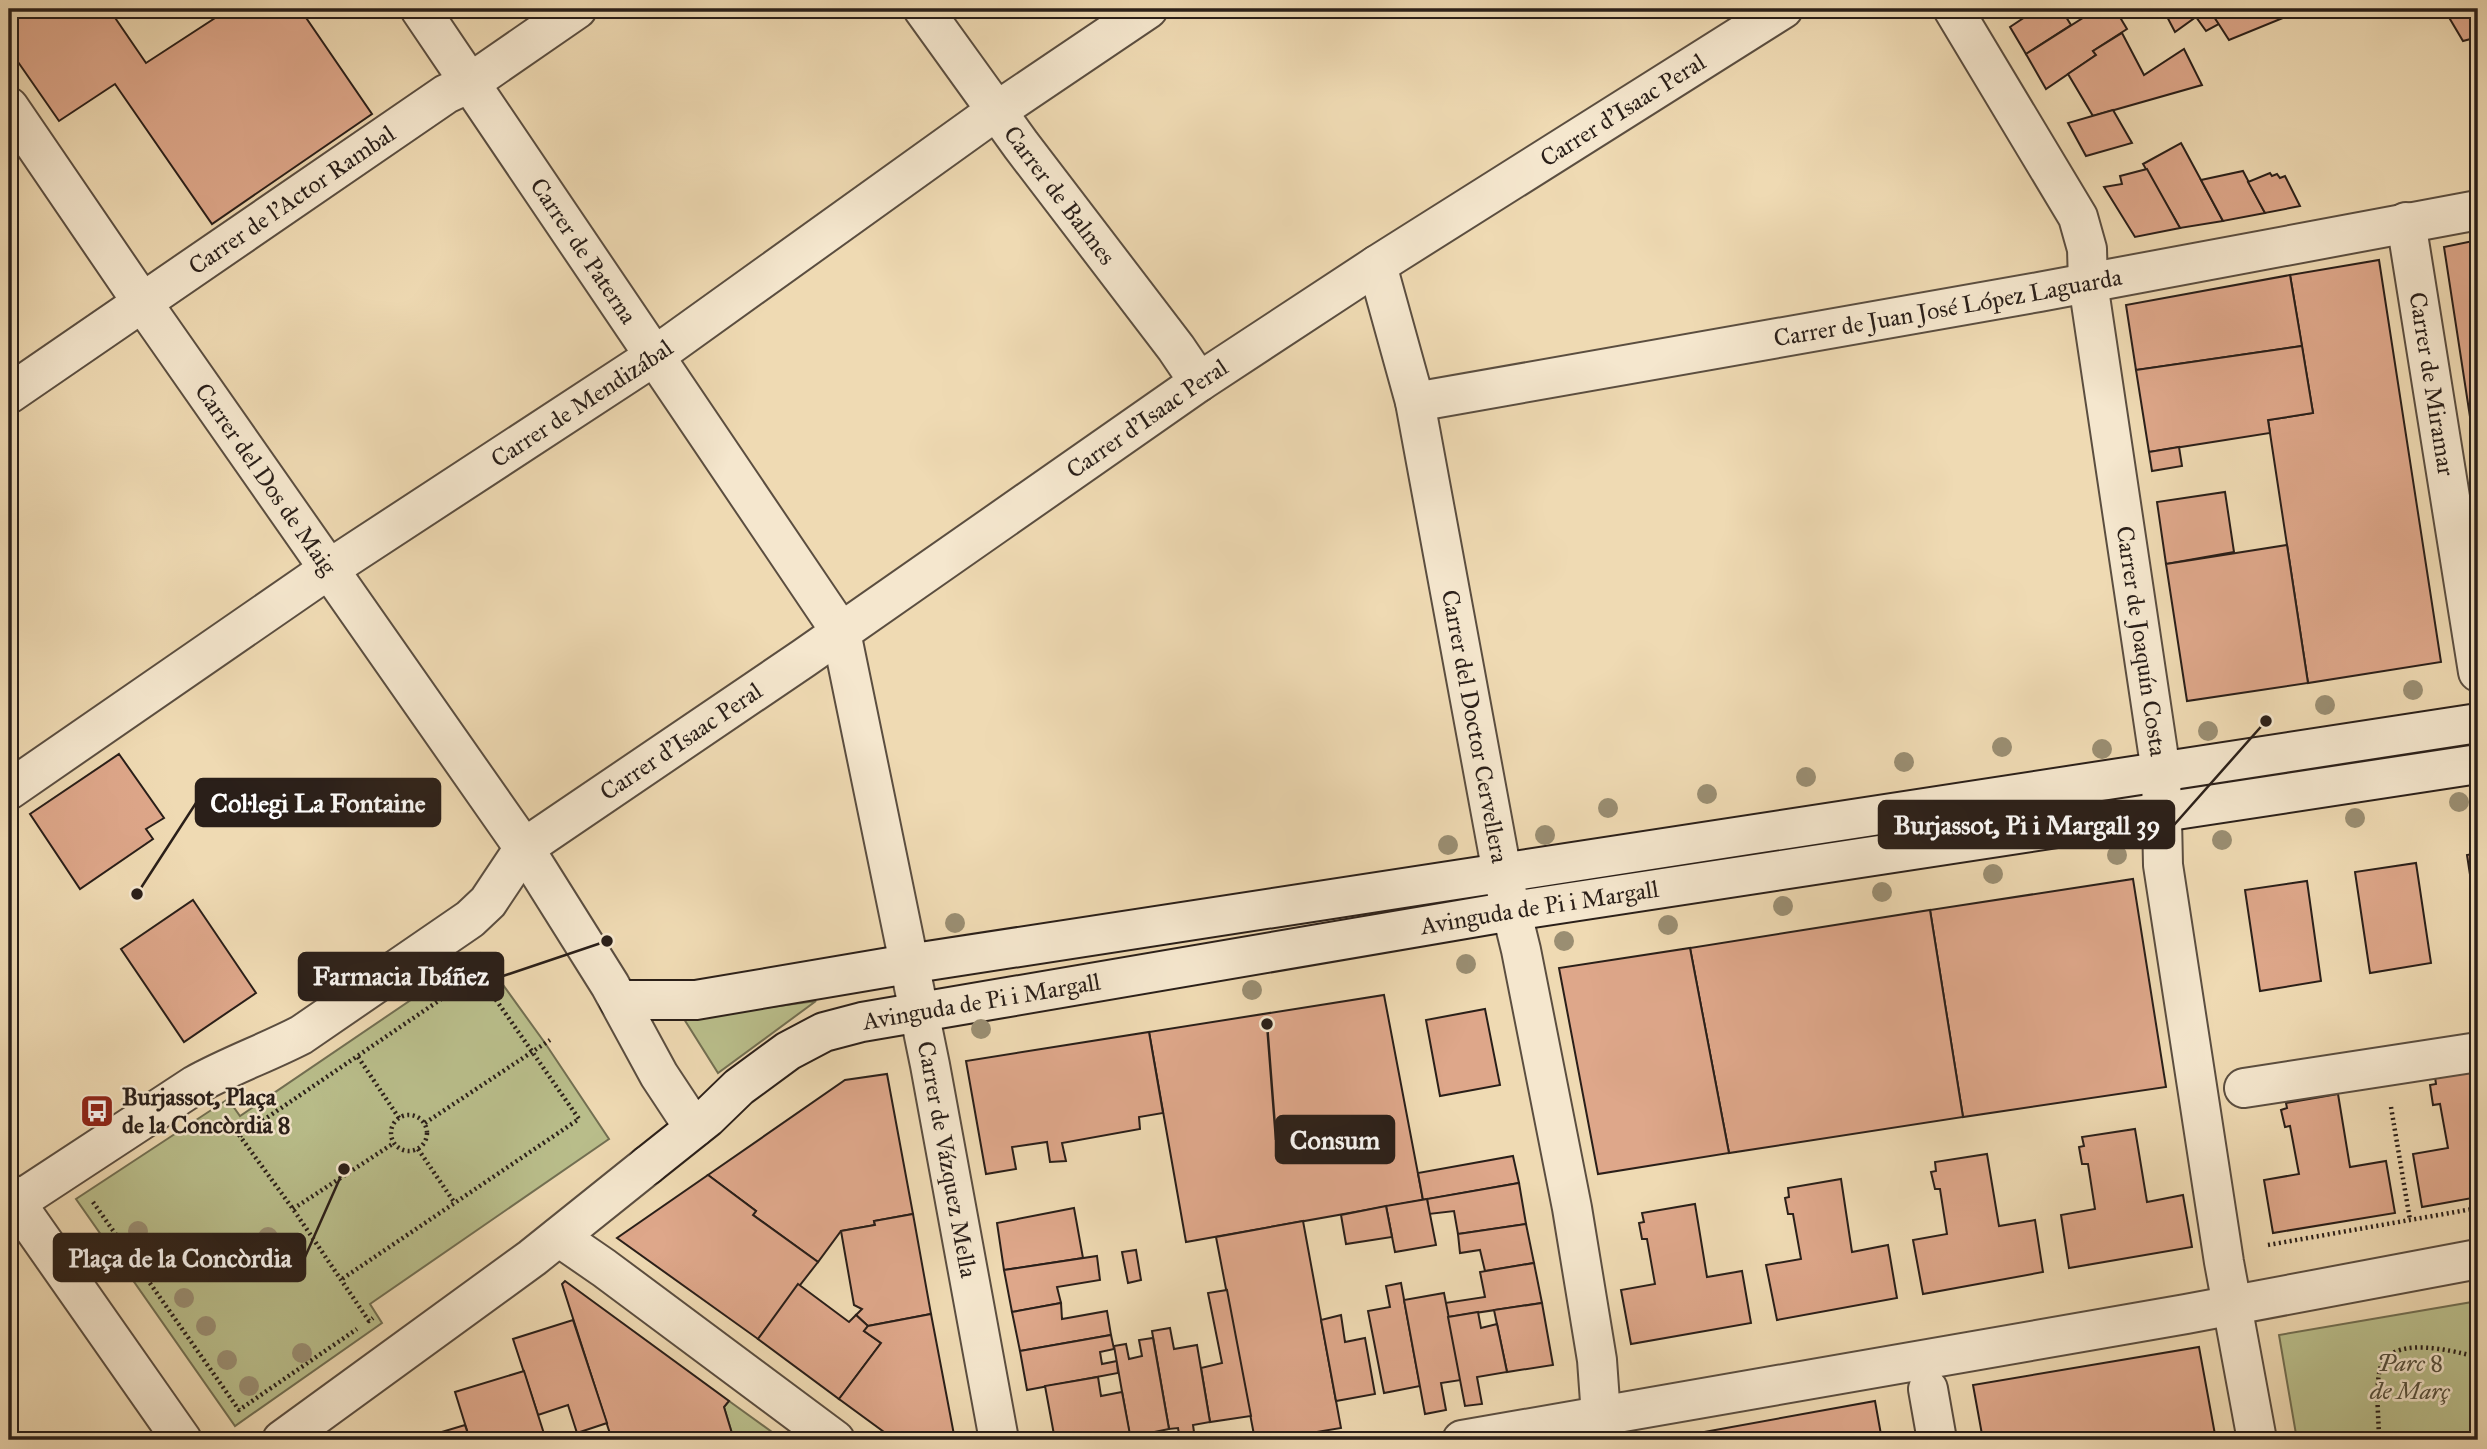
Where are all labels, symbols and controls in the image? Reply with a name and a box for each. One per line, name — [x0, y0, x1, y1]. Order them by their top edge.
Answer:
street label: Carrer d'Isaac Peral — [1534, 47, 1711, 173]
street label: Carrer de l'Actor Rambal — [183, 118, 401, 281]
street label: Carrer de Balmes — [997, 120, 1122, 271]
street label: Carrer de Paterna — [524, 172, 644, 330]
street label: Carrer de Juan José López Laguarda — [1771, 262, 2125, 354]
street label: Carrer de Miramar — [2402, 290, 2461, 478]
street label: Carrer de Mendizábal — [485, 333, 679, 474]
street label: Carrer d'Isaac Peral — [1061, 352, 1234, 485]
street label: Carrer del Dos de Maig — [188, 377, 344, 581]
street label: Carrer de Joaquín Costa — [2109, 524, 2174, 759]
street label: Carrer del Doctor Cervellera — [1435, 587, 1515, 866]
street label: Carrer d'Isaac Peral — [594, 676, 768, 807]
callout: Col·legi La Fontaine — [196, 779, 440, 826]
text: Col·legi La Fontaine — [210, 787, 426, 820]
callout: Burjassot, Pi i Margall 39 — [1879, 801, 2174, 848]
text: Burjassot, Pi i Margall 39 — [1894, 809, 2160, 842]
street label: Avinguda de Pi i Margall — [1417, 874, 1661, 942]
callout: Farmacia Ibáñez — [299, 953, 503, 1000]
text: Farmacia Ibáñez — [313, 960, 489, 992]
street label: Avinguda de Pi i Margall — [859, 966, 1103, 1037]
street label: Carrer de Vázquez Mella — [910, 1038, 984, 1281]
place label: Burjassot, Plaça de la Concòrdia 8 — [122, 1082, 291, 1140]
bus stop icon: Burjassot, Plaça de la Concòrdia 8 — [78, 1092, 116, 1130]
callout: Consum — [1276, 1116, 1394, 1163]
text: Consum — [1290, 1124, 1380, 1156]
callout: Plaça de la Concòrdia — [54, 1234, 305, 1281]
text: Plaça de la Concòrdia — [68, 1242, 293, 1274]
park label: Parc 8 de Març — [2369, 1348, 2451, 1406]

